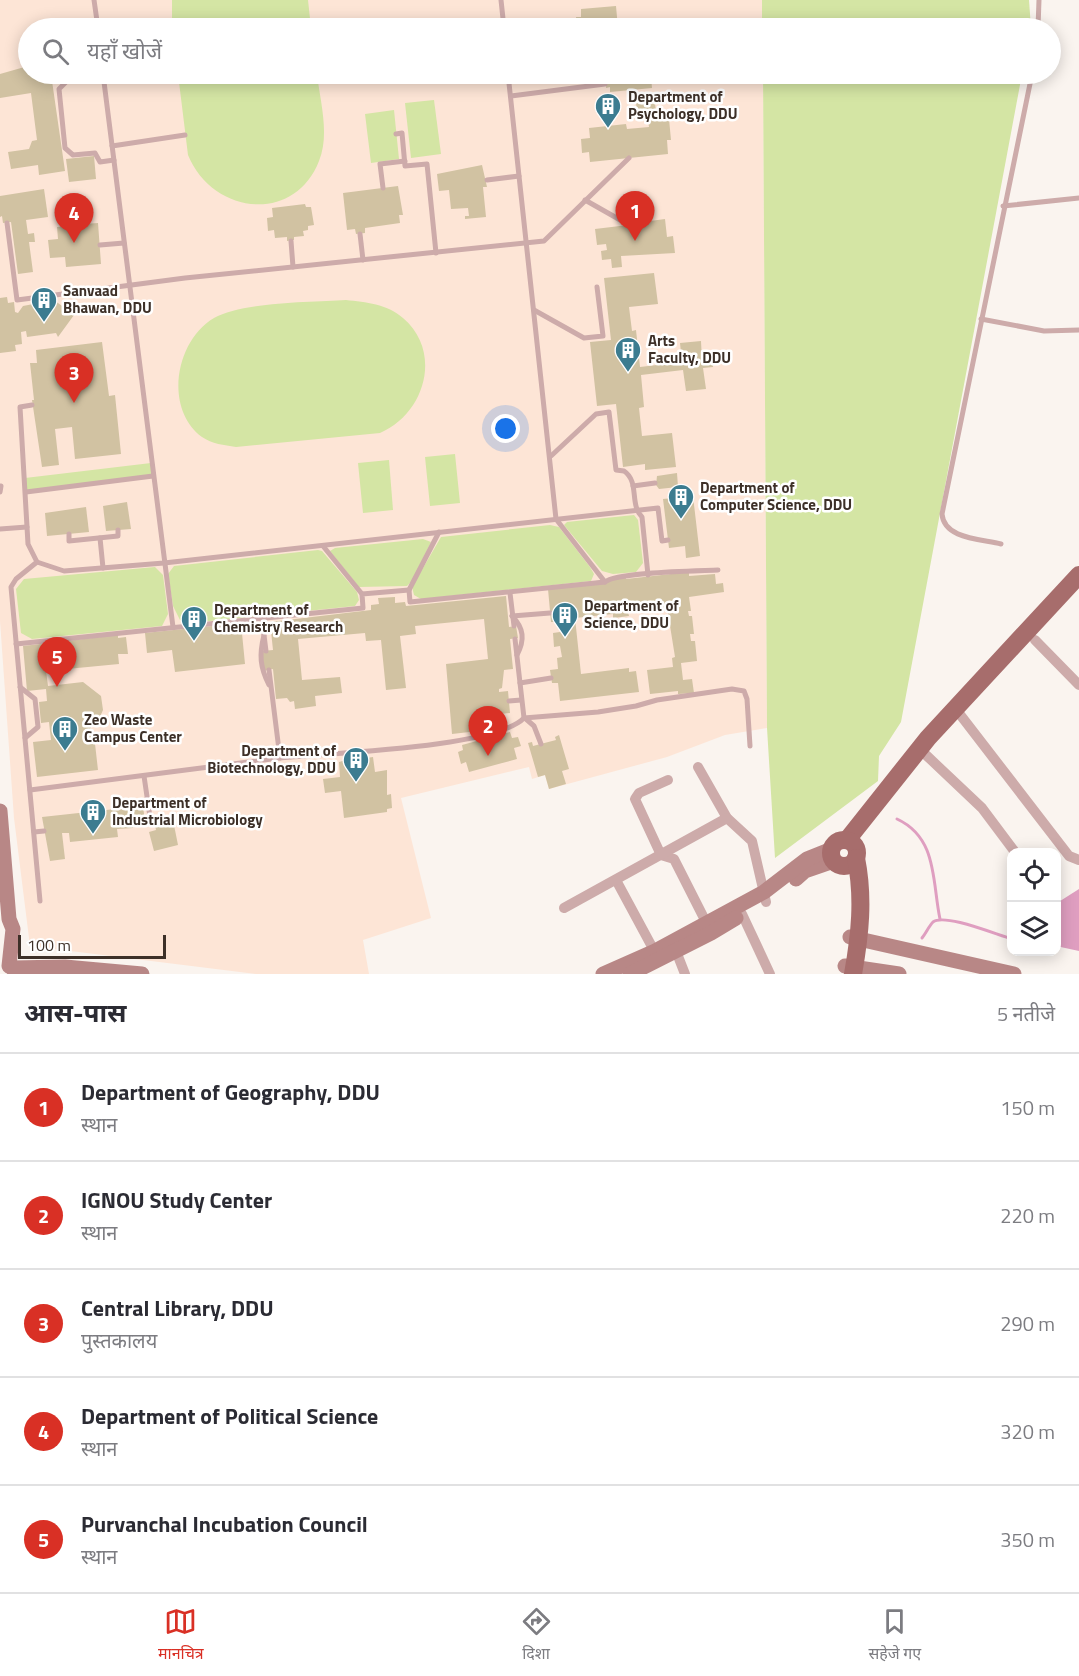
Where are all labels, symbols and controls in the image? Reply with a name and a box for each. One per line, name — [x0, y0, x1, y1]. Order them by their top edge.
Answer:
search box — [18, 18, 1061, 84]
text: यहाँ खोजें — [87, 34, 162, 68]
icon: search — [39, 35, 72, 68]
place label: Department of Psychology, DDU — [628, 85, 738, 125]
building icon: Department of Psychology, DDU — [593, 91, 623, 129]
pin: 1 — [616, 192, 654, 241]
pin: 4 — [54, 194, 94, 243]
place label: Sanvaad Bhawan, DDU — [63, 279, 152, 319]
building icon: Sanvaad Bhawan, DDU — [29, 285, 59, 323]
place label: Arts Faculty, DDU — [648, 329, 731, 369]
building icon: Arts Faculty, DDU — [613, 335, 643, 373]
pin: 3 — [54, 354, 94, 403]
your location — [491, 414, 520, 443]
place label: Department of Computer Science, DDU — [700, 476, 852, 516]
building icon: Department of Computer Science, DDU — [666, 482, 696, 520]
place label: Department of Science, DDU — [584, 594, 679, 634]
place label: Department of Chemistry Research — [214, 598, 343, 638]
building icon: Department of Science, DDU — [550, 600, 580, 638]
building icon: Department of Chemistry Research — [179, 604, 209, 642]
pin: 5 — [38, 638, 76, 687]
pin: 2 — [468, 706, 508, 756]
place label: Zeo Waste Campus Center — [84, 708, 182, 748]
building icon: Zeo Waste Campus Center — [50, 714, 80, 752]
place label: Department of Biotechnology, DDU — [207, 739, 337, 779]
building icon: Department of Biotechnology, DDU — [341, 745, 371, 783]
place label: Department of Industrial Microbiology — [112, 791, 263, 831]
building icon: Department of Industrial Microbiology — [78, 797, 108, 835]
map controls — [1007, 848, 1061, 956]
button: locate — [1007, 848, 1061, 902]
button: layers — [1007, 902, 1061, 956]
scale bar — [18, 932, 166, 959]
text: 100 m — [27, 933, 71, 957]
text: आस-पास — [24, 993, 126, 1032]
text: 5 नतीजे — [997, 998, 1055, 1029]
text: Department of Geography, DDU — [81, 1075, 380, 1109]
text: 1 — [38, 1092, 49, 1123]
text: 150 m — [1000, 1092, 1055, 1123]
text: स्थान — [81, 1109, 117, 1140]
text: IGNOU Study Center — [81, 1183, 272, 1217]
text: 2 — [38, 1200, 49, 1231]
text: 220 m — [1000, 1200, 1055, 1231]
text: स्थान — [81, 1217, 117, 1248]
text: Central Library, DDU — [81, 1291, 274, 1325]
text: 3 — [38, 1308, 49, 1339]
text: 290 m — [1000, 1308, 1055, 1339]
text: पुस्तकालय — [81, 1325, 157, 1356]
text: Department of Political Science — [81, 1399, 378, 1433]
text: 4 — [38, 1416, 49, 1447]
text: 320 m — [1000, 1416, 1055, 1447]
text: स्थान — [81, 1433, 117, 1464]
text: Purvanchal Incubation Council — [81, 1507, 368, 1541]
text: 5 — [38, 1524, 49, 1555]
text: 350 m — [1000, 1524, 1055, 1555]
text: स्थान — [81, 1541, 117, 1572]
tab: मानचित्र — [158, 1605, 204, 1666]
tab: दिशा — [520, 1605, 553, 1666]
tab: सहेजे गए — [868, 1605, 921, 1666]

